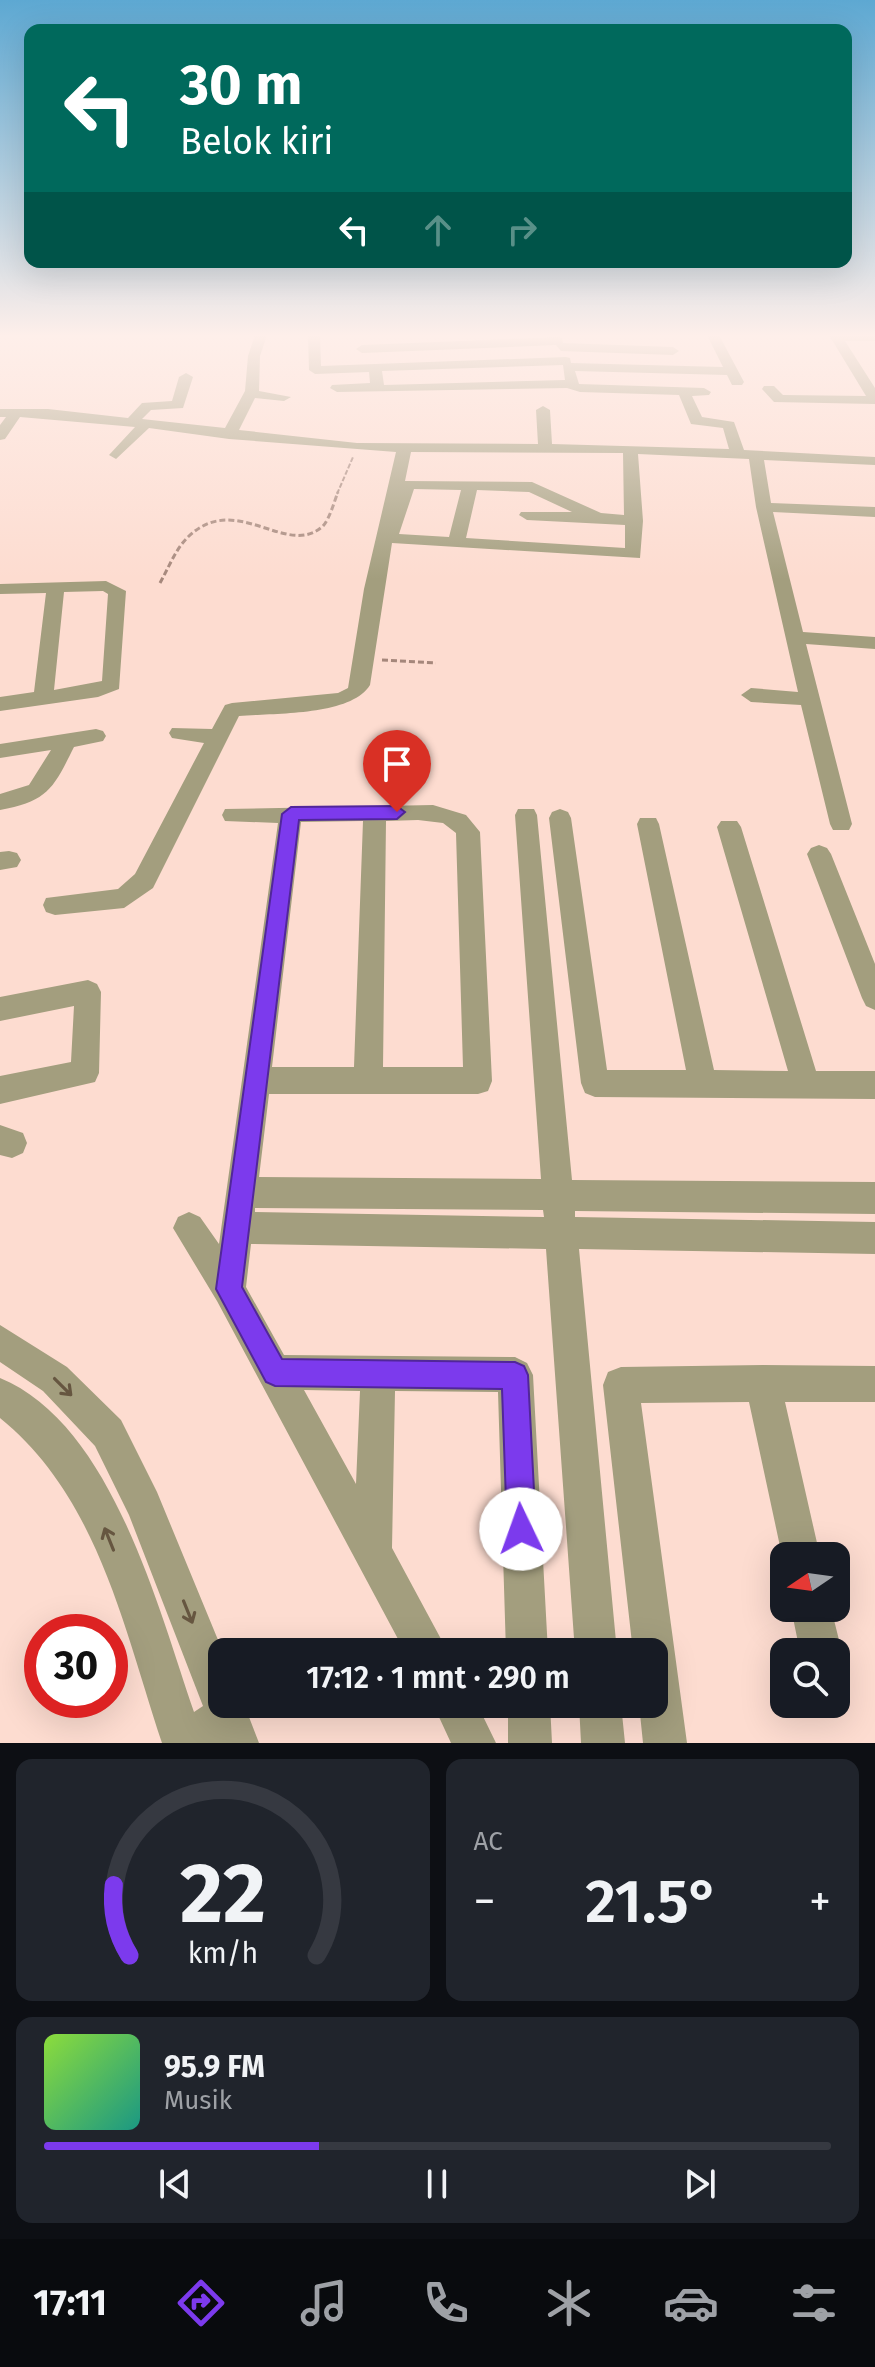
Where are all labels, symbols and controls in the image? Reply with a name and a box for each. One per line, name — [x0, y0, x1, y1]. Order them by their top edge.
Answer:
text: 30 m — [180, 52, 302, 119]
icon: left — [48, 56, 152, 160]
text: Belok kiri — [180, 120, 334, 164]
icon: left — [332, 208, 376, 252]
icon: ahead — [416, 208, 460, 252]
icon: right — [500, 208, 544, 252]
pin — [363, 730, 431, 812]
icon: arrive — [375, 742, 419, 786]
one-way arrow — [53, 1377, 72, 1396]
position arrow — [479, 1487, 563, 1571]
one-way arrow — [100, 1527, 115, 1552]
north arrow — [770, 1542, 850, 1622]
map controls — [770, 1542, 850, 1718]
one-way arrow — [182, 1599, 197, 1624]
speed limit sign: 30 — [24, 1614, 128, 1718]
button: search — [770, 1638, 850, 1718]
text: 17:12 · 1 mnt · 290 m — [306, 1660, 570, 1696]
text: AC — [474, 1826, 503, 1857]
text: 22 — [180, 1844, 266, 1944]
text: 21.5° — [585, 1866, 719, 1938]
text: − — [474, 1875, 496, 1928]
text: + — [809, 1875, 831, 1928]
text: km/h — [187, 1936, 258, 1971]
text: 95.9 FM — [164, 2049, 265, 2085]
text: Musik — [164, 2085, 232, 2116]
icon: previous — [153, 2162, 197, 2206]
icon: pause — [415, 2162, 459, 2206]
icon: next — [678, 2162, 722, 2206]
icon: directions — [173, 2275, 229, 2331]
icon: music — [296, 2275, 352, 2331]
icon: phone — [418, 2275, 474, 2331]
icon: climate — [541, 2275, 597, 2331]
icon: car — [663, 2275, 719, 2331]
icon: filters — [786, 2275, 842, 2331]
text: 17:11 — [33, 2281, 107, 2325]

